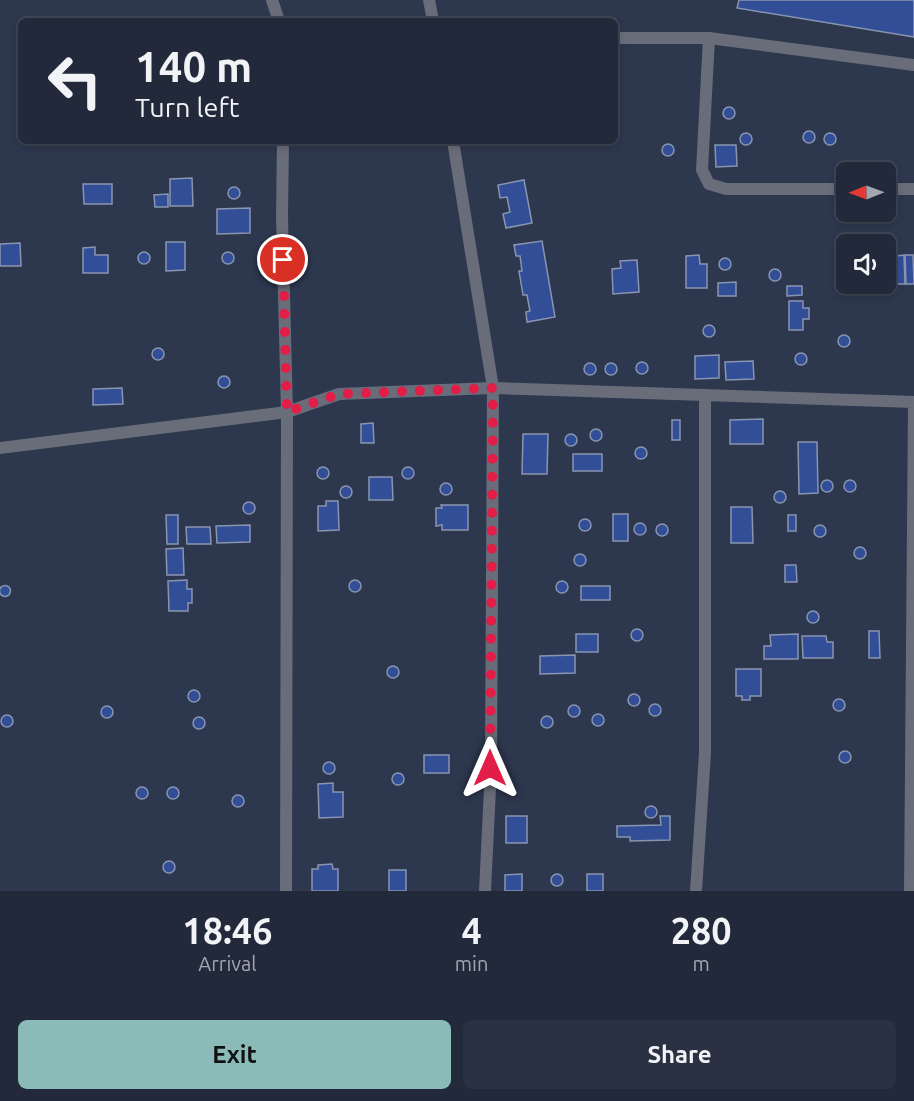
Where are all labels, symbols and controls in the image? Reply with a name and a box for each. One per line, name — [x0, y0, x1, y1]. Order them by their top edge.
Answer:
icon: left — [36, 42, 114, 120]
text: 140 m — [135, 43, 252, 90]
text: Turn left — [135, 92, 239, 122]
north arrow — [836, 162, 896, 222]
map controls — [836, 162, 896, 294]
pin — [257, 234, 308, 285]
button: sound — [836, 234, 896, 294]
icon: arrive — [266, 243, 299, 276]
position arrow — [458, 736, 522, 800]
text: 18:46 — [182, 910, 272, 951]
text: 4 — [461, 910, 482, 951]
text: 280 — [671, 910, 732, 951]
text: Arrival — [198, 952, 257, 975]
text: min — [455, 952, 488, 975]
text: m — [693, 952, 710, 975]
button: Exit — [18, 1020, 451, 1089]
button: Share — [463, 1020, 896, 1089]

